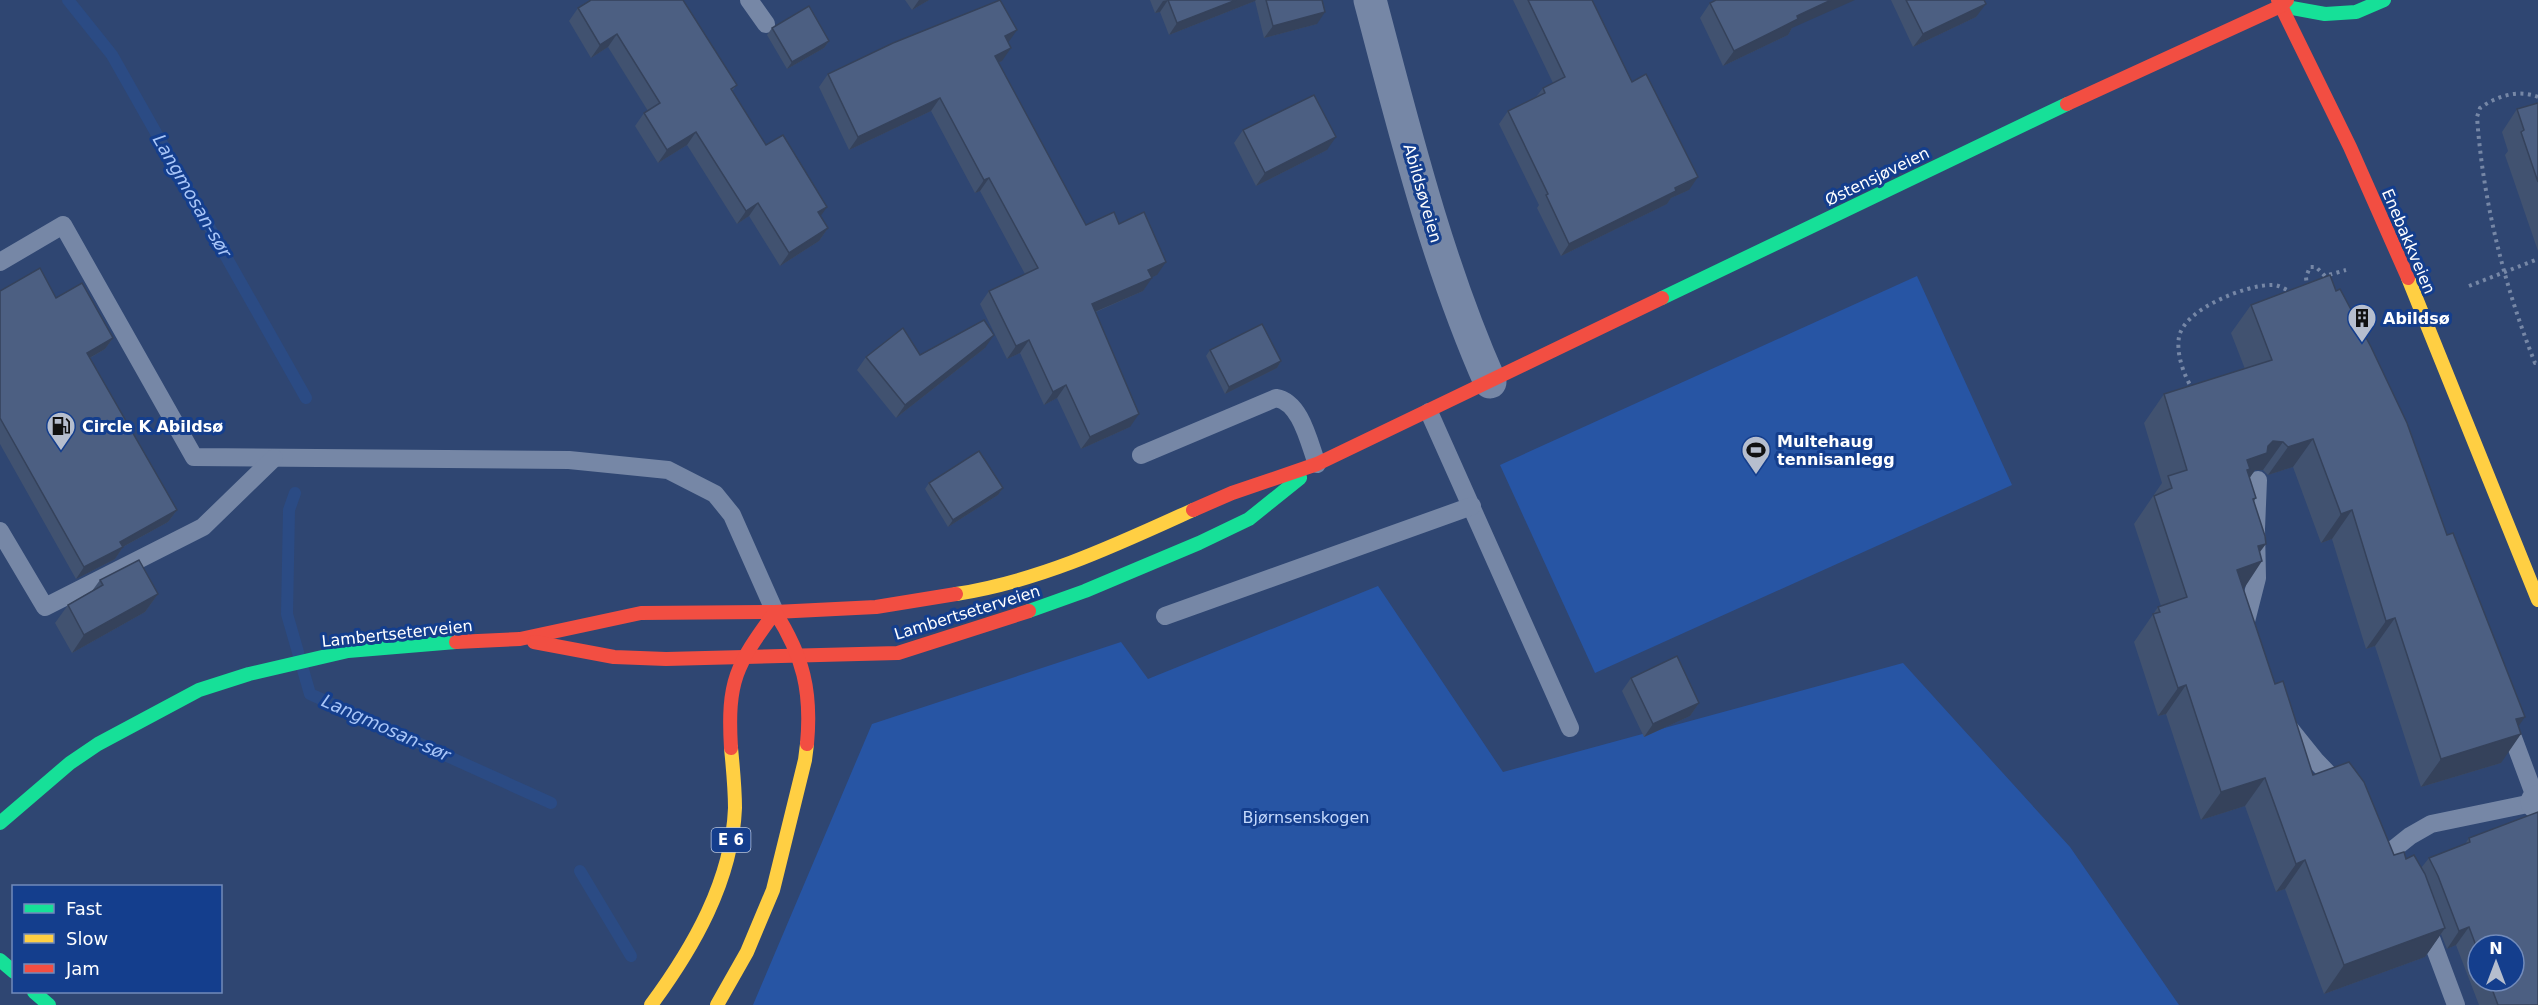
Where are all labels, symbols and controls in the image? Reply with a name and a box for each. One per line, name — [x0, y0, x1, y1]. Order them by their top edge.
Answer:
water label: Langmosan-sør — [149, 131, 237, 262]
street label: Abildsøveien — [1399, 141, 1446, 245]
street label: Østensjøveien — [1822, 143, 1932, 210]
street label: Enebakkveien — [2378, 186, 2439, 297]
building icon: Abildsø — [2346, 302, 2378, 344]
place label: Abildsø — [2383, 309, 2450, 328]
fuel station icon: Circle K Abildsø — [45, 410, 77, 452]
place label: Circle K Abildsø — [82, 417, 223, 436]
place label: Multehaug tennisanlegg — [1777, 432, 1895, 469]
sports icon: Multehaug tennisanlegg — [1740, 434, 1772, 476]
street label: Lambertseterveien — [892, 581, 1042, 644]
street label: Lambertseterveien — [321, 616, 474, 651]
water label: Langmosan-sør — [319, 690, 455, 766]
park label: Bjørnsenskogen — [1243, 808, 1369, 827]
road number: E 6 — [712, 828, 750, 852]
legend — [12, 885, 222, 993]
text: Fast — [66, 898, 102, 919]
text: Slow — [66, 928, 108, 949]
north arrow — [2466, 933, 2526, 993]
text: N — [2489, 939, 2503, 958]
text: Jam — [65, 958, 100, 979]

